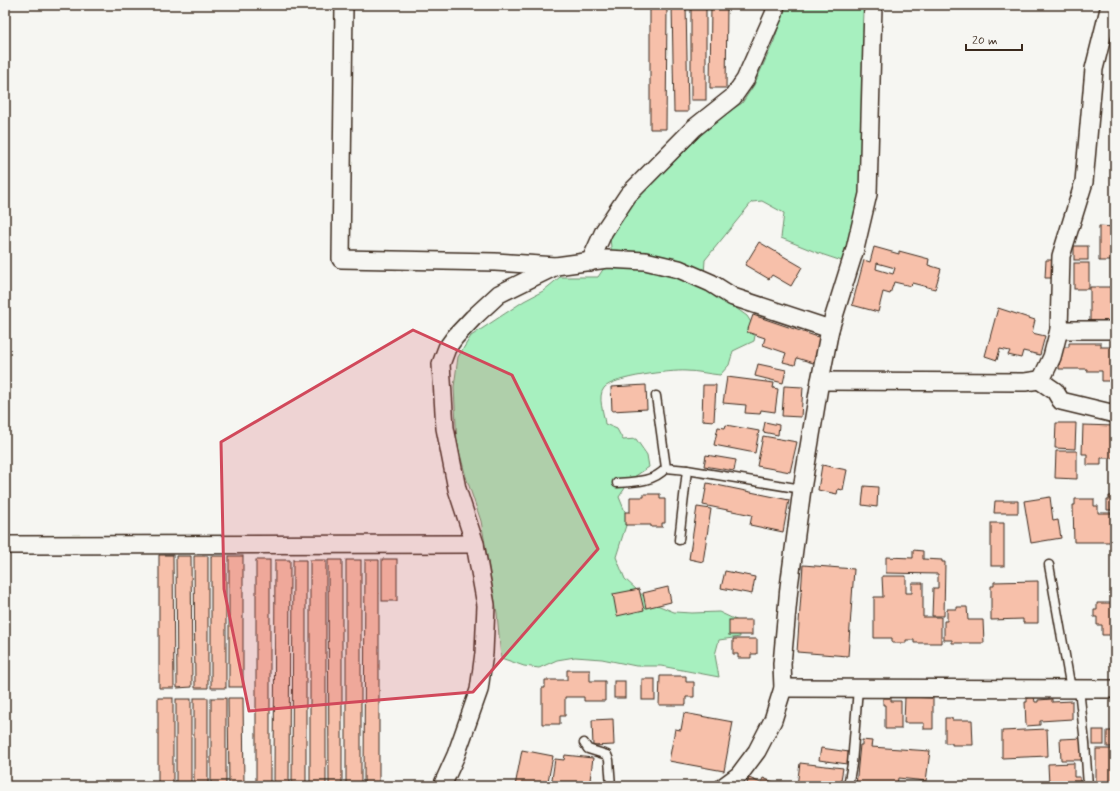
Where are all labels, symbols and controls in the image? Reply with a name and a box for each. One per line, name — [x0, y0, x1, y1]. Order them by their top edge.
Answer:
scale bar — [966, 26, 1022, 52]
text: 20 m — [972, 33, 998, 49]

